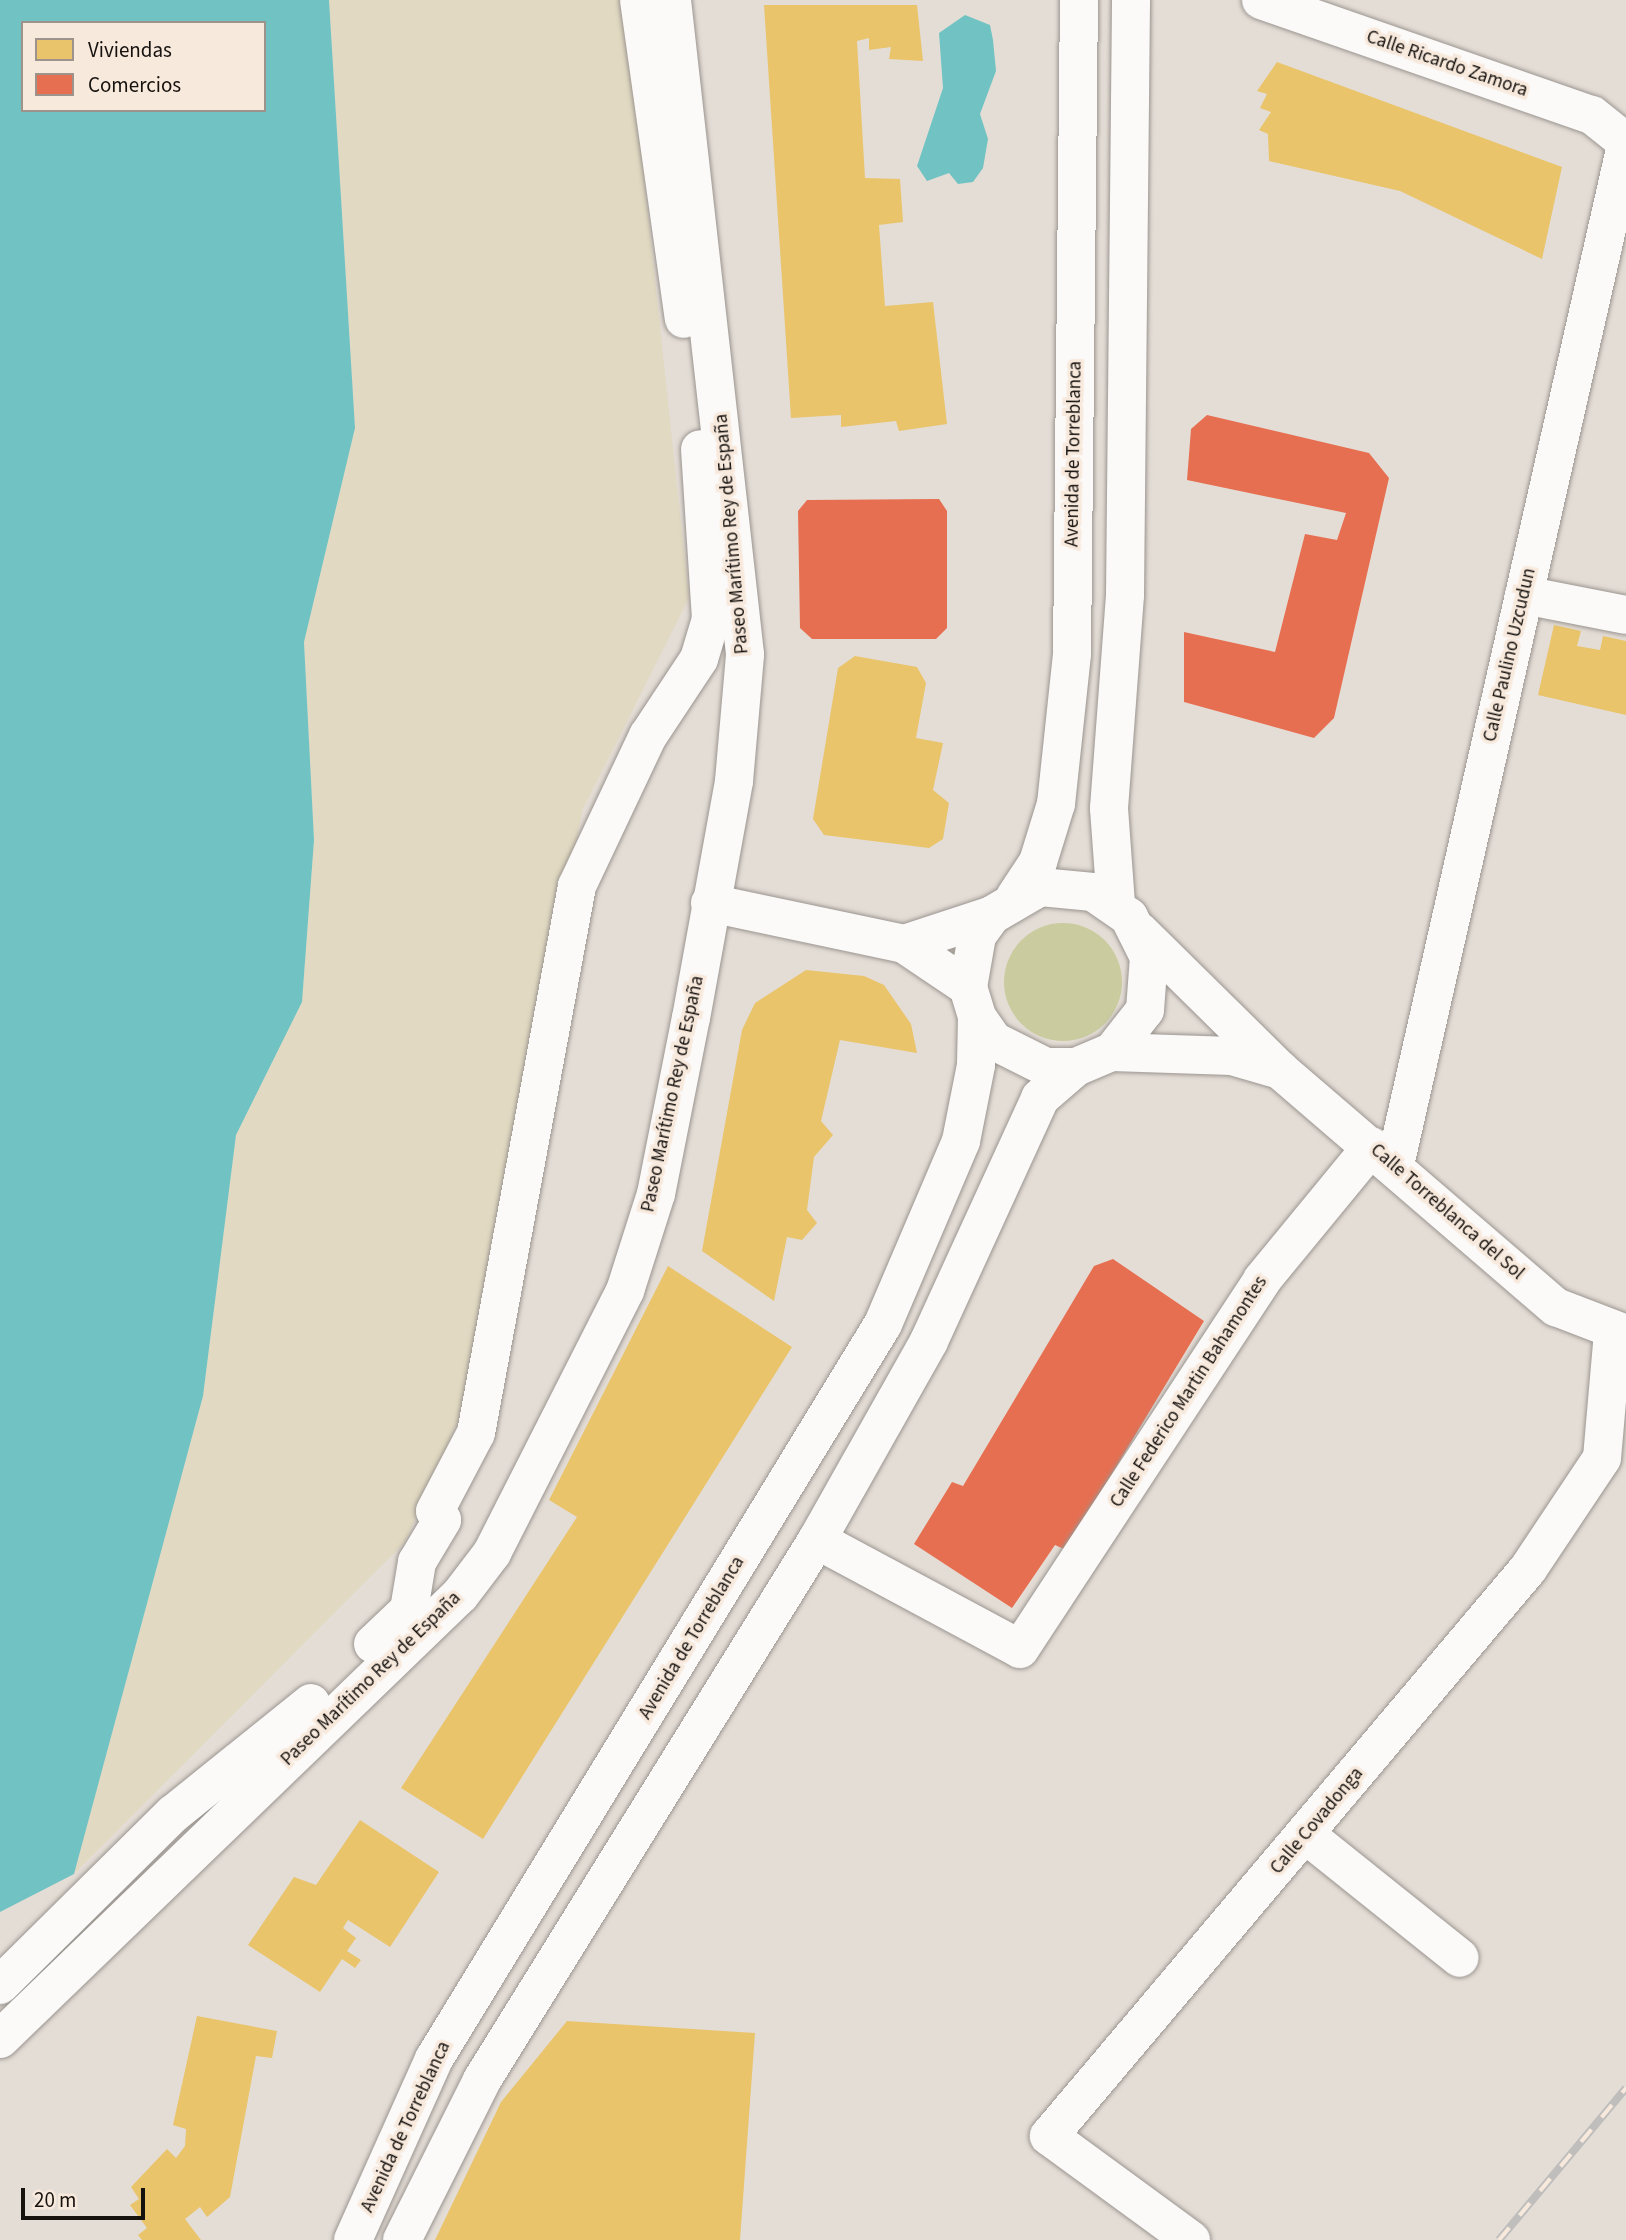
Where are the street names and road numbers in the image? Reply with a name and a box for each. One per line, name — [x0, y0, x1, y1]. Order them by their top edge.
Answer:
street label: Calle Ricardo Zamora — [1363, 26, 1531, 102]
street label: Avenida de Torreblanca — [1061, 361, 1087, 547]
street label: Paseo Marítimo Rey de España — [710, 413, 754, 655]
street label: Calle Paulino Uzcudun — [1479, 566, 1541, 744]
street label: Paseo Marítimo Rey de España — [637, 974, 709, 1214]
street label: Calle Torreblanca del Sol — [1366, 1139, 1528, 1285]
street label: Calle Federico Martin Bahamontes — [1106, 1272, 1272, 1512]
street label: Avenida de Torreblanca — [634, 1552, 750, 1724]
street label: Paseo Marítimo Rey de España — [276, 1587, 466, 1771]
street label: Calle Covadonga — [1266, 1763, 1368, 1879]
street label: Avenida de Torreblanca — [356, 2038, 456, 2216]

